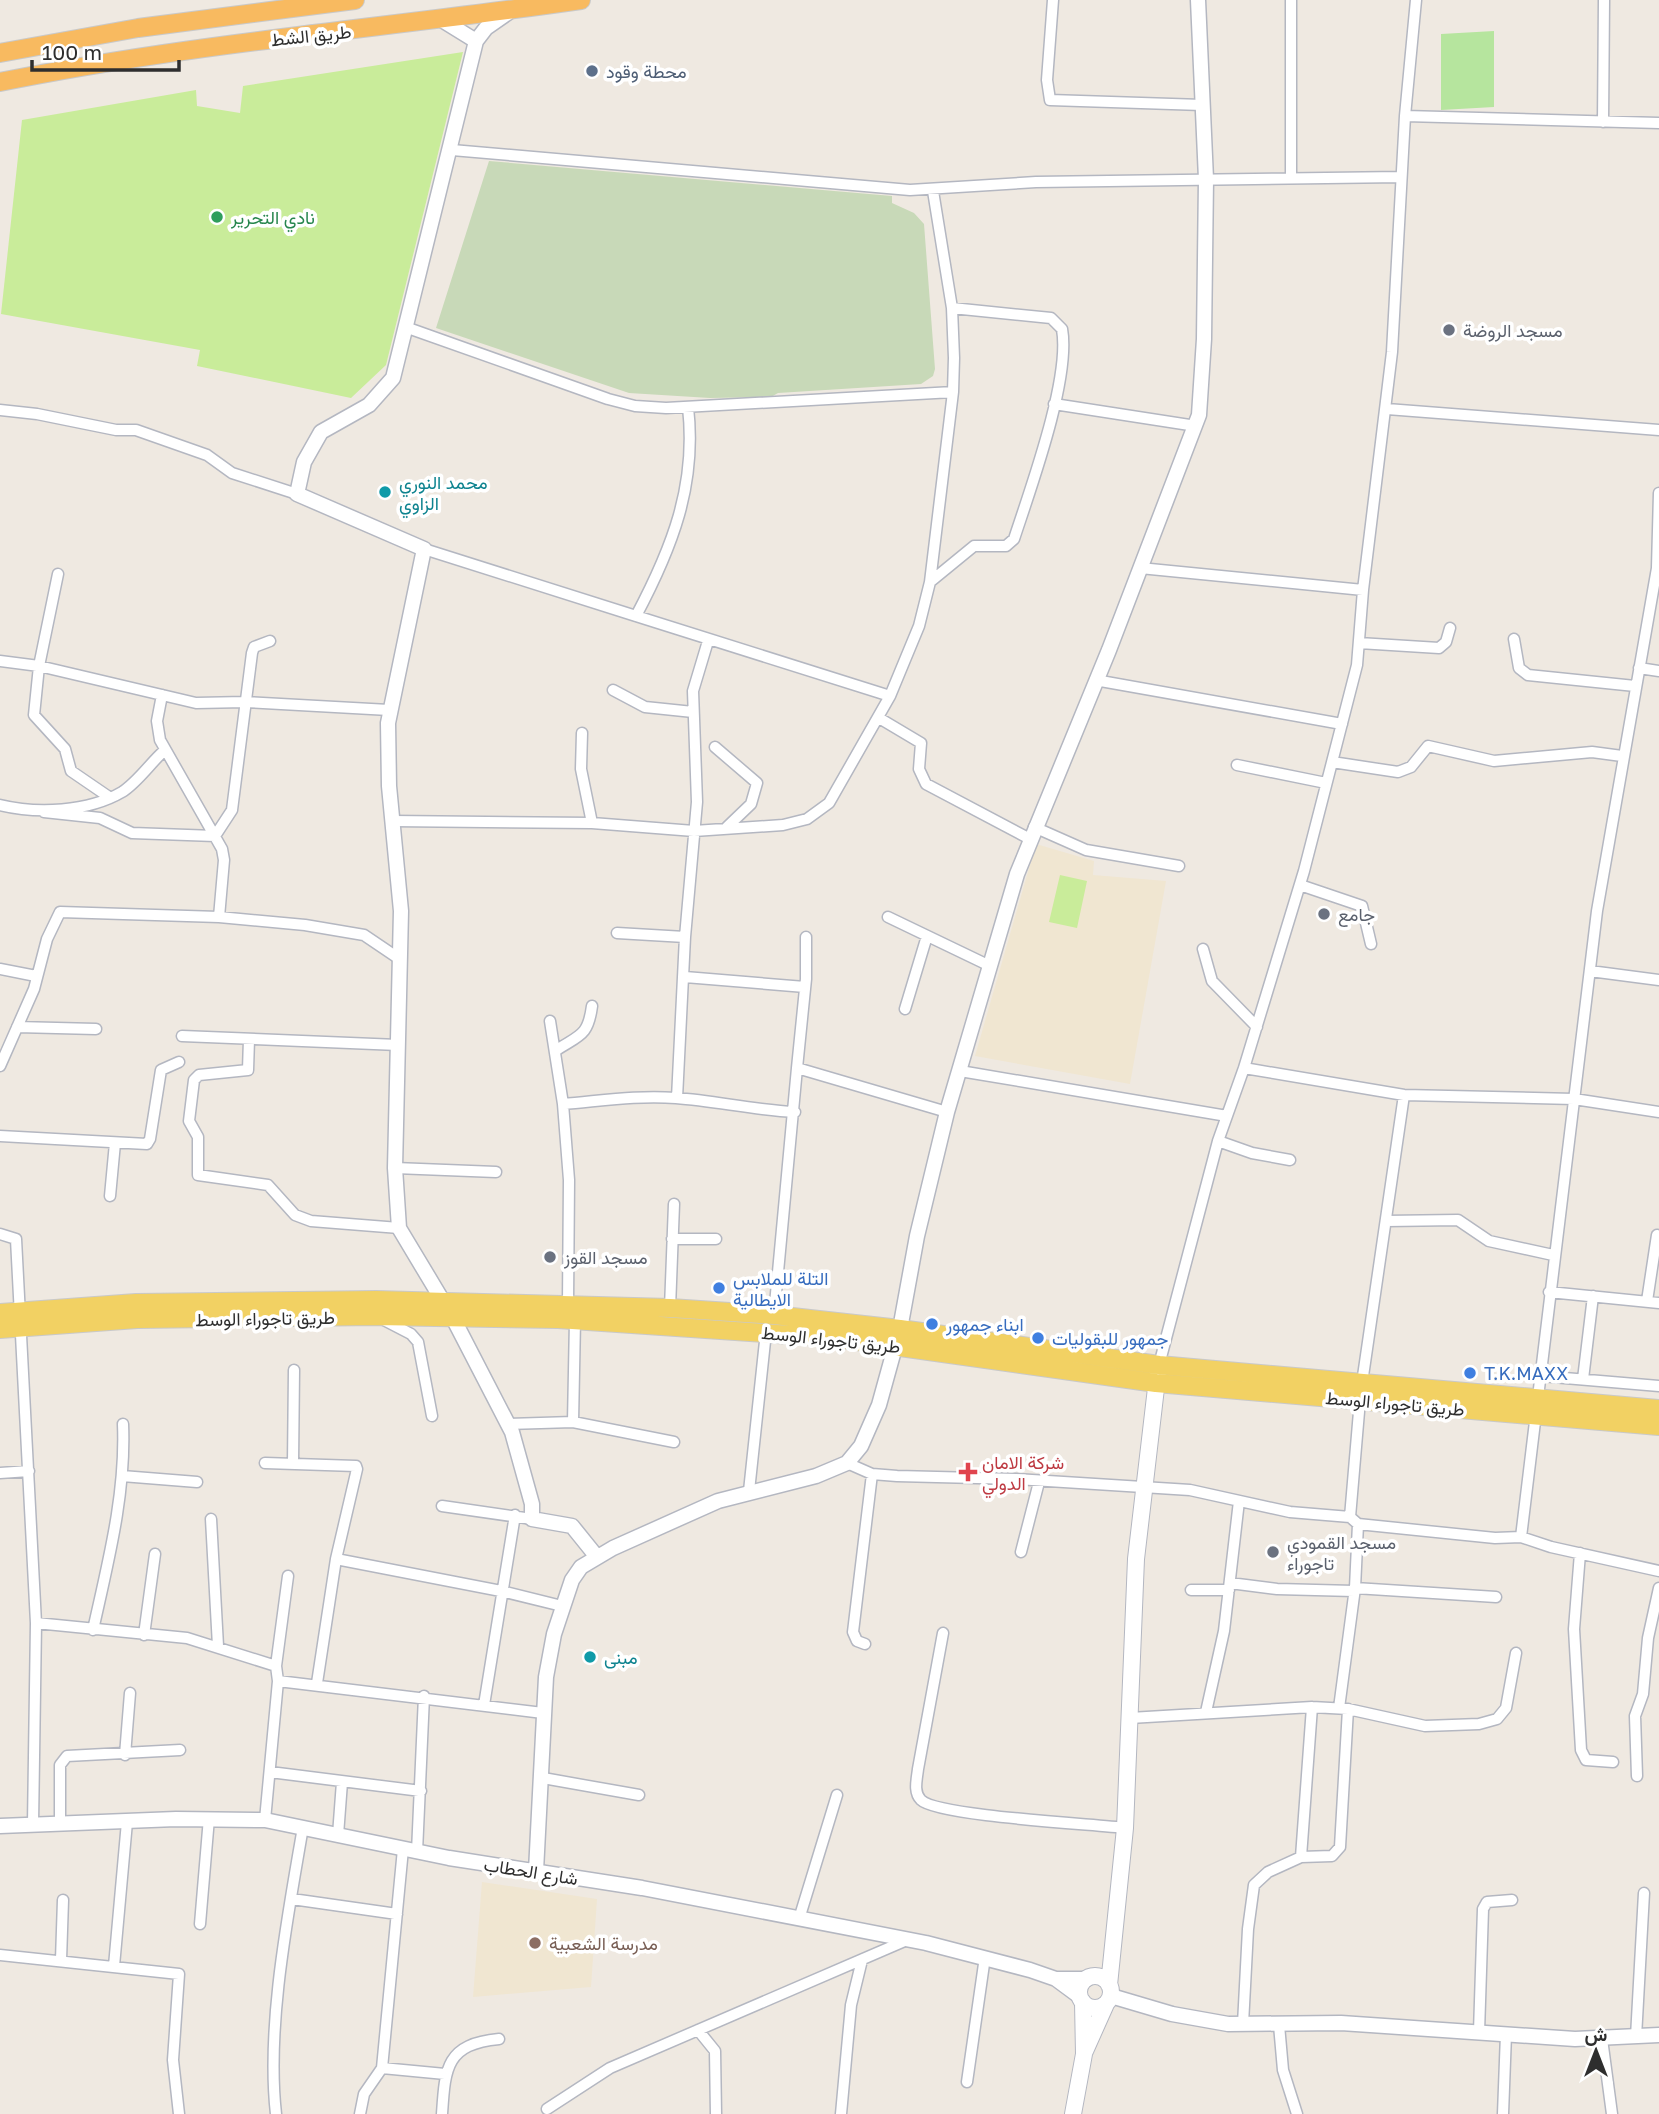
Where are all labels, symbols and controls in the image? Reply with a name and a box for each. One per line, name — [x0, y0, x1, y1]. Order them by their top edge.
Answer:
street label: طريق الشط — [270, 20, 353, 51]
scale bar — [32, 28, 178, 72]
text: 100 m — [42, 39, 102, 65]
place label: محطة وقود — [606, 60, 687, 83]
marker: محطة وقود — [584, 63, 600, 79]
place label: نادي التحرير — [230, 206, 315, 233]
marker: نادي التحرير — [209, 209, 225, 225]
place label: مسجد الروضة — [1463, 319, 1563, 342]
marker: مسجد الروضة — [1441, 322, 1457, 338]
place label: محمد النوري الزاوي — [399, 471, 488, 519]
marker: محمد النوري الزاوي — [377, 484, 393, 500]
place label: جامع — [1338, 903, 1375, 927]
marker: جامع — [1316, 906, 1332, 922]
place label: مسجد القوز — [563, 1246, 648, 1269]
marker: مسجد القوز — [542, 1249, 558, 1265]
place label: التلة للملابس الايطالية — [733, 1267, 828, 1310]
marker: التلة للملابس الايطالية — [711, 1280, 727, 1296]
street label: طريق تاجوراء الوسط — [195, 1306, 335, 1331]
place label: ابناء جمهور — [945, 1313, 1024, 1336]
marker: ابناء جمهور — [924, 1316, 940, 1332]
street label: طريق تاجوراء الوسط — [760, 1321, 902, 1358]
place label: جمهور للبقوليات — [1052, 1327, 1168, 1350]
marker: جمهور للبقوليات — [1030, 1330, 1046, 1346]
place label: T.K.MAXX — [1484, 1362, 1568, 1384]
marker: T.K.MAXX — [1462, 1365, 1478, 1381]
street label: طريق تاجوراء الوسط — [1324, 1386, 1465, 1421]
place label: شركة الامان الدولي — [982, 1451, 1064, 1499]
marker: شركة الامان الدولي — [960, 1464, 976, 1480]
place label: مسجد القمودي تاجوراء — [1287, 1531, 1396, 1575]
marker: مسجد القمودي تاجوراء — [1265, 1544, 1281, 1560]
place label: مبنى — [604, 1646, 638, 1669]
marker: مبنى — [582, 1649, 598, 1665]
street label: شارع الحطاب — [482, 1853, 580, 1891]
place label: مدرسة الشعبية — [549, 1932, 658, 1955]
marker: مدرسة الشعبية — [527, 1935, 543, 1951]
north arrow — [1561, 2016, 1631, 2086]
text: ش — [1585, 2022, 1608, 2046]

